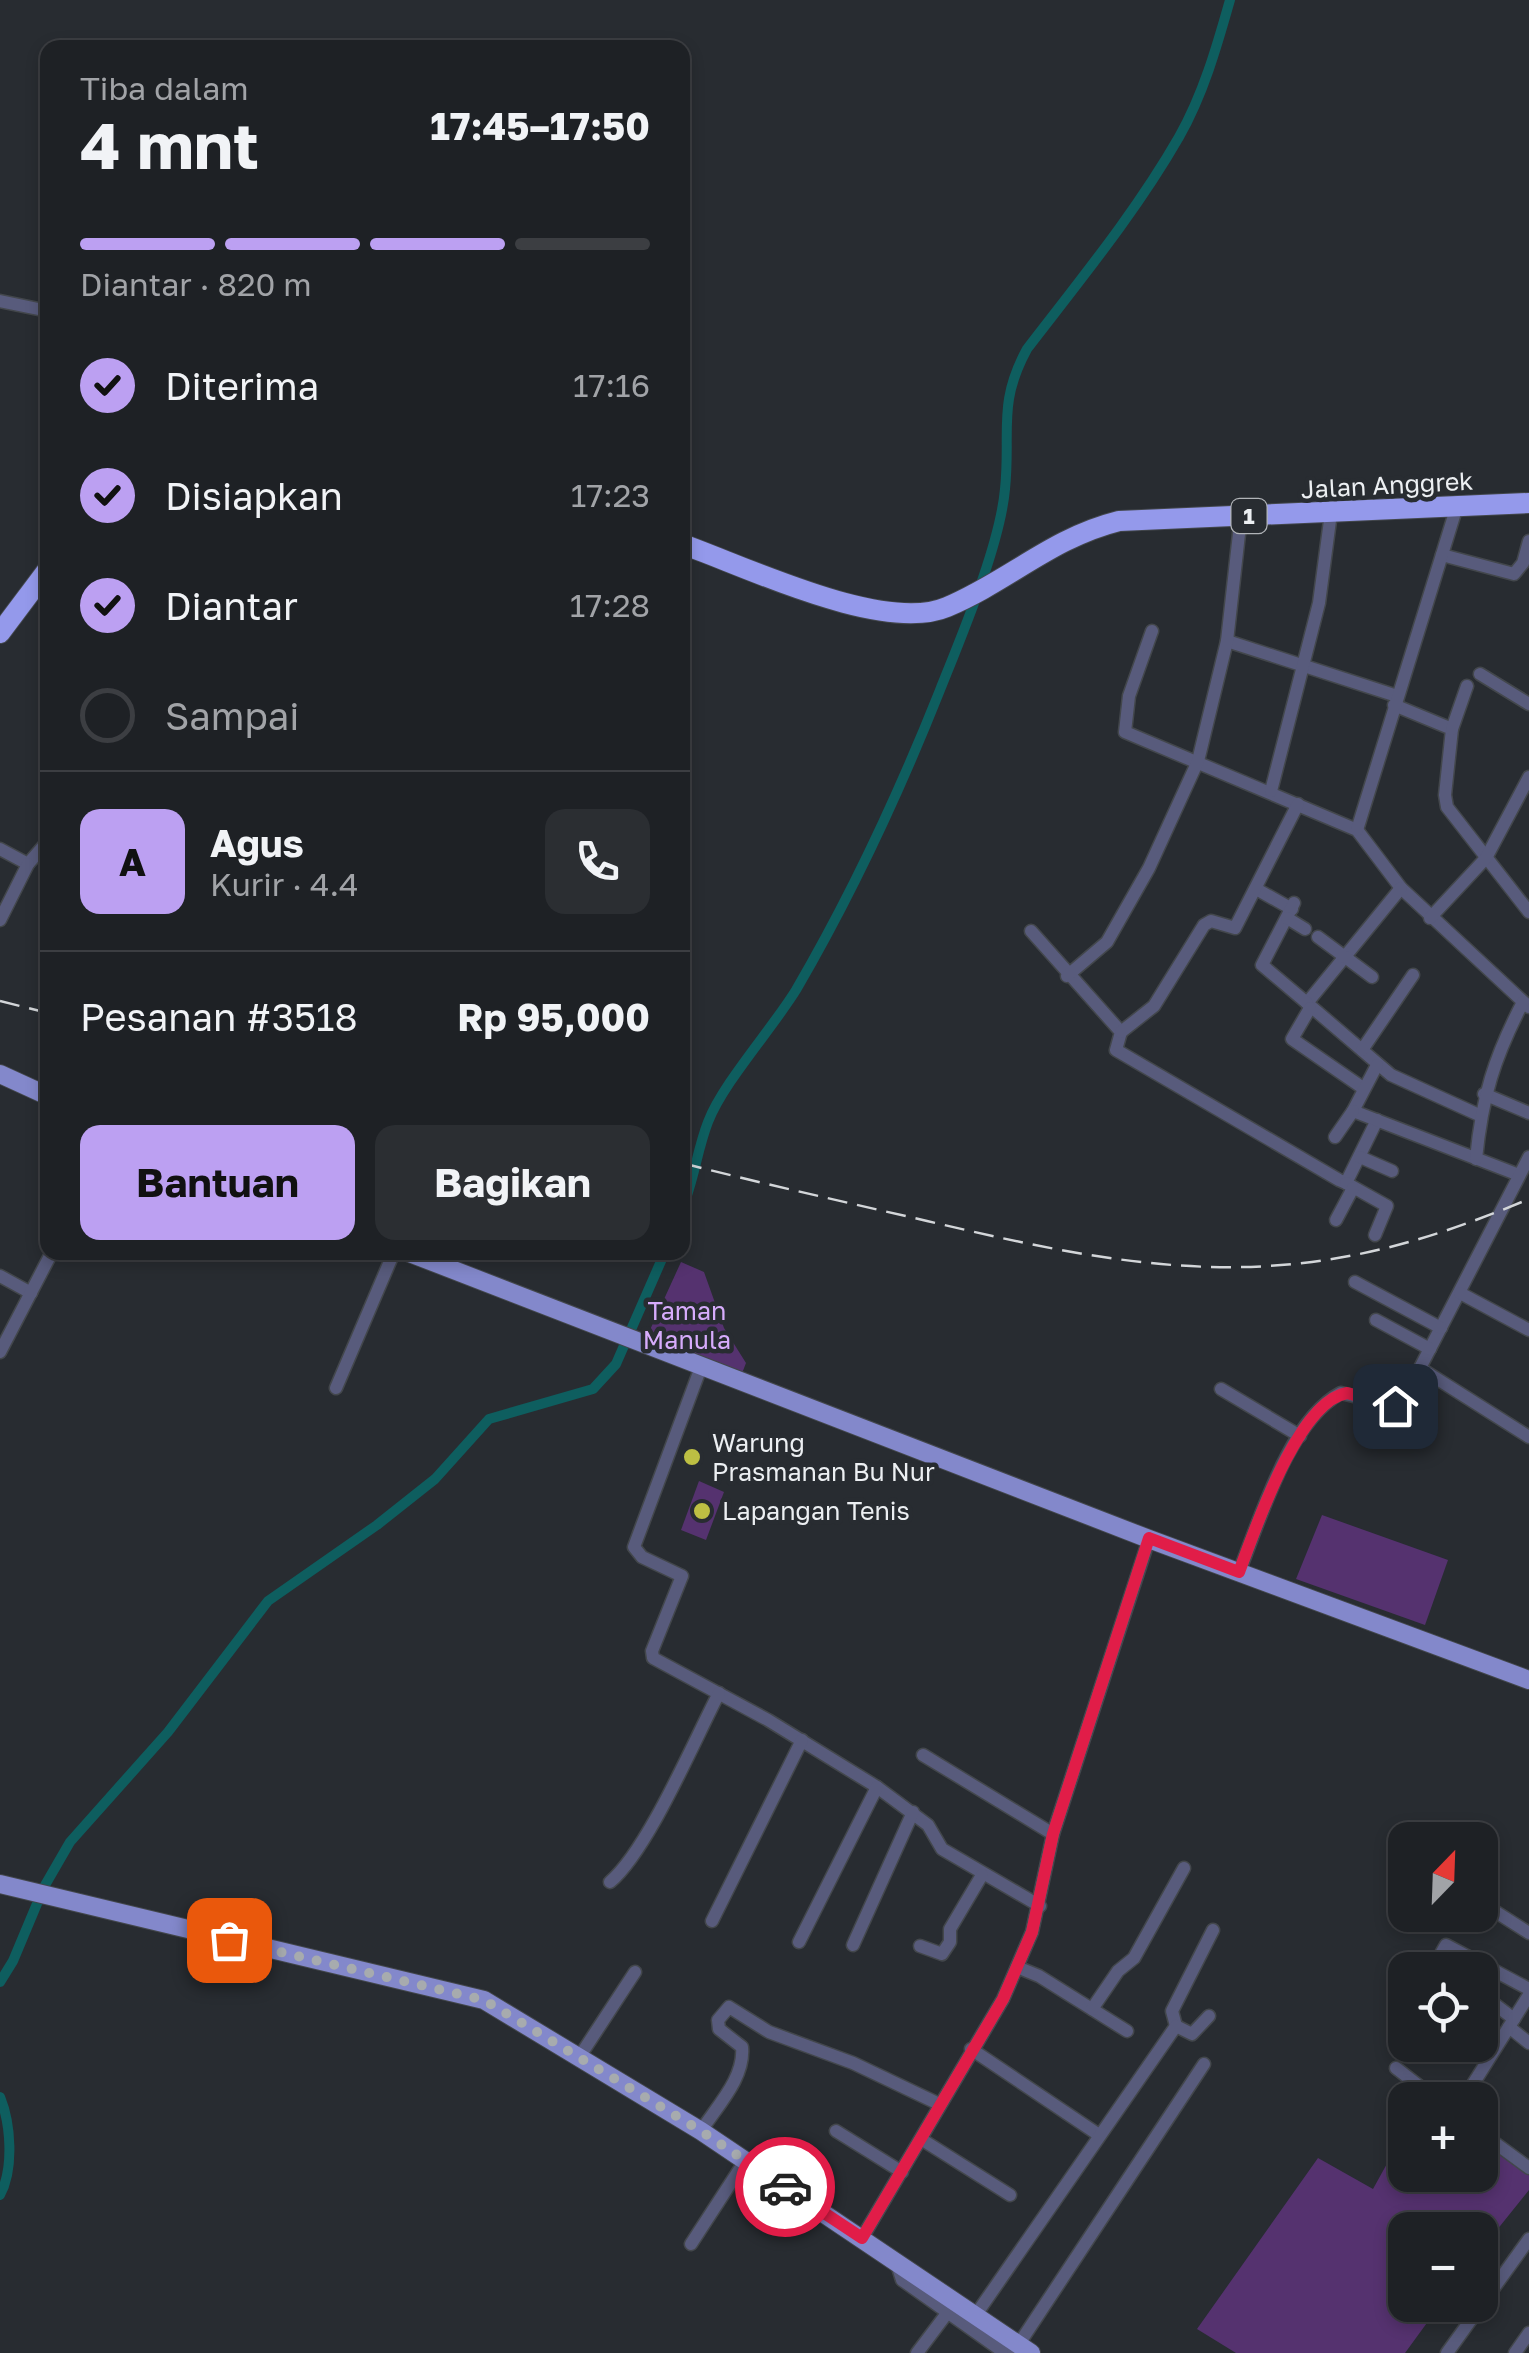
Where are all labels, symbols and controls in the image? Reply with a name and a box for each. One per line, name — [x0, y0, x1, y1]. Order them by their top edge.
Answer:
text: Tiba dalam — [80, 69, 249, 107]
text: 17:45–17:50 — [430, 103, 650, 148]
text: 4 mnt — [80, 105, 259, 183]
text: Diantar · 820 m — [80, 265, 312, 303]
icon: check — [80, 358, 135, 413]
text: Diterima — [165, 363, 319, 408]
text: 17:16 — [573, 366, 650, 404]
street label: Jalan Anggrek — [1300, 465, 1474, 505]
icon: check — [80, 468, 135, 523]
text: Disiapkan — [165, 473, 343, 518]
text: 17:23 — [571, 476, 650, 514]
road number: 1 — [1232, 499, 1266, 533]
icon: check — [80, 578, 135, 633]
text: Diantar — [165, 583, 298, 628]
text: 17:28 — [570, 586, 650, 624]
text: Sampai — [165, 693, 299, 738]
button: phone — [545, 809, 650, 914]
text: Agus — [210, 820, 304, 865]
text: A — [119, 839, 146, 884]
text: Kurir · 4.4 — [210, 865, 359, 903]
text: Pesanan #3518 — [80, 994, 358, 1039]
text: Rp 95,000 — [457, 994, 650, 1039]
button: Bantuan — [80, 1125, 355, 1240]
button: Bagikan — [375, 1125, 650, 1240]
park label: Taman Manula — [643, 1295, 731, 1355]
pin — [1353, 1364, 1438, 1449]
icon: home — [1368, 1379, 1423, 1434]
place label: Warung Prasmanan Bu Nur — [712, 1427, 935, 1487]
marker: Warung Prasmanan Bu Nur — [681, 1446, 703, 1468]
place label: Lapangan Tenis — [722, 1495, 910, 1526]
marker: Lapangan Tenis — [691, 1500, 713, 1522]
north arrow — [1388, 1822, 1498, 1932]
map controls — [1388, 1822, 1498, 2322]
pin — [187, 1898, 272, 1983]
icon: bag — [202, 1913, 257, 1968]
button: locate — [1388, 1952, 1498, 2062]
button: + — [1388, 2082, 1498, 2192]
courier — [735, 2137, 835, 2237]
icon: car — [758, 2160, 813, 2215]
button: − — [1388, 2212, 1498, 2322]

